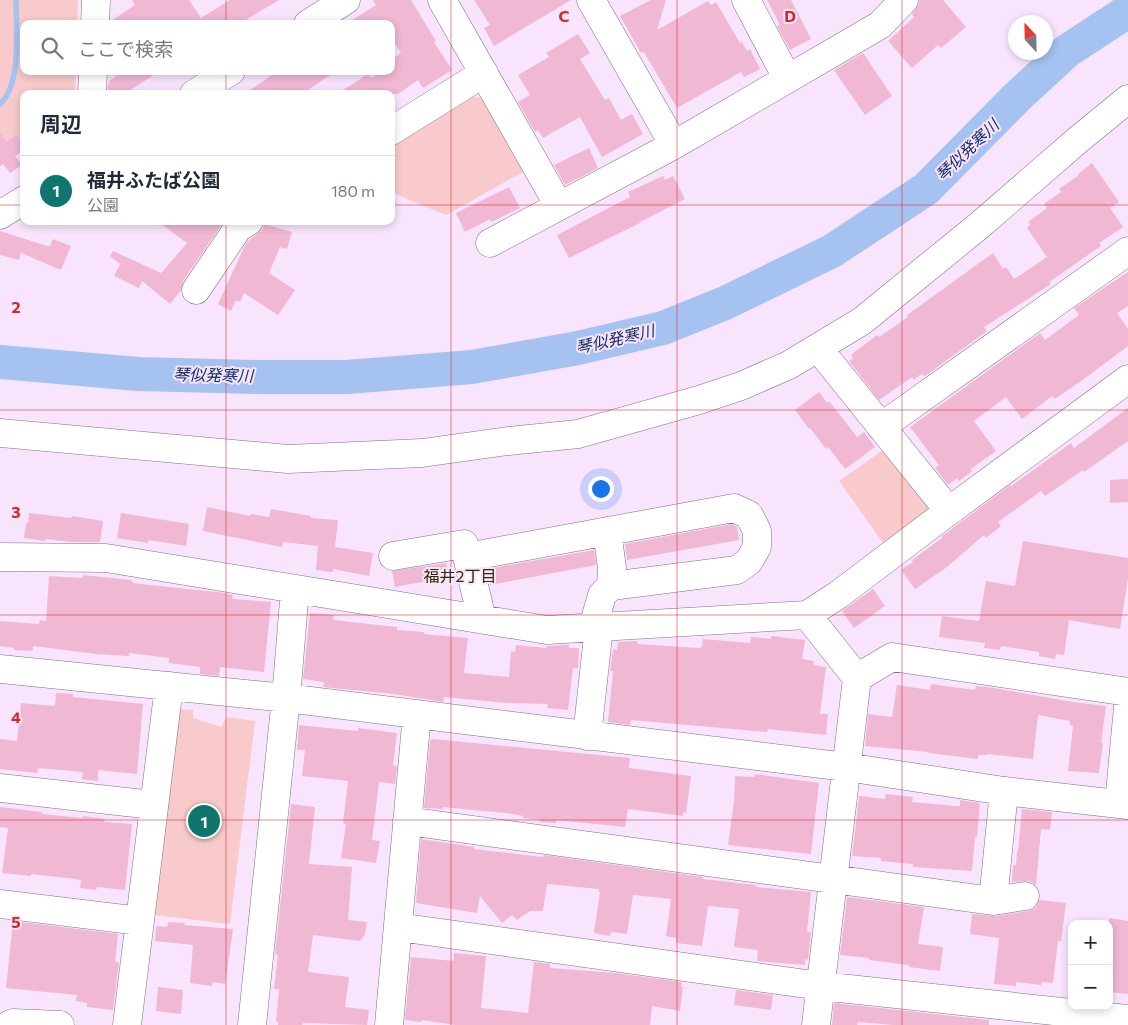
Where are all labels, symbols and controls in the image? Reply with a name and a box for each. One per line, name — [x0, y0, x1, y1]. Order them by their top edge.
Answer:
text: C — [559, 6, 570, 25]
text: D — [784, 6, 796, 25]
north arrow — [1008, 15, 1053, 60]
search box — [20, 20, 395, 75]
icon: search — [38, 34, 66, 62]
text: ここで検索 — [78, 37, 173, 60]
text: 周辺 — [40, 111, 82, 136]
water label: 琴似発寒川 — [931, 114, 1003, 184]
text: 福井ふたば公園 — [87, 168, 220, 191]
text: 1 — [52, 181, 60, 200]
text: 180 m — [331, 181, 375, 200]
text: 公園 — [87, 195, 119, 214]
text: 2 — [11, 297, 21, 316]
water label: 琴似発寒川 — [574, 320, 658, 357]
water label: 琴似発寒川 — [173, 364, 255, 385]
your location — [588, 476, 614, 502]
text: 3 — [11, 502, 21, 521]
district label: 福井2丁目 — [424, 566, 496, 585]
text: 4 — [11, 707, 21, 726]
pin: 1 — [188, 802, 220, 840]
text: 5 — [11, 912, 21, 931]
map controls — [1068, 920, 1113, 1010]
button: + — [1068, 920, 1113, 965]
button: − — [1068, 965, 1113, 1010]

